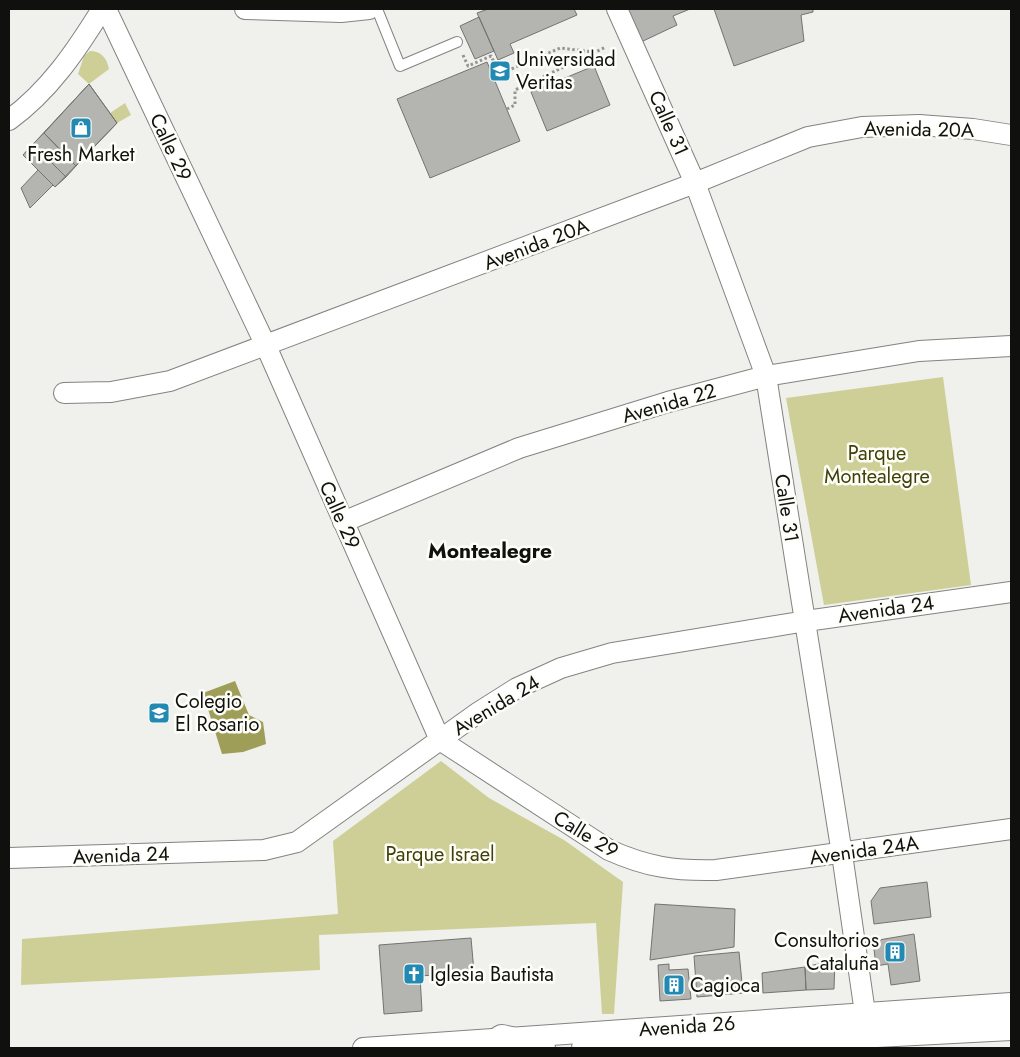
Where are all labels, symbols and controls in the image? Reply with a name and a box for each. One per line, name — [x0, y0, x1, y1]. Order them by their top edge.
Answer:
place label: Universidad Veritas — [516, 45, 616, 97]
school or university icon: Universidad Veritas — [488, 59, 512, 83]
street label: Calle 31 — [641, 86, 696, 161]
street label: Calle 29 — [142, 109, 199, 186]
street label: Avenida 20A — [864, 114, 975, 145]
shop icon: Fresh Market — [69, 116, 93, 140]
place label: Fresh Market — [27, 140, 135, 169]
street label: Avenida 20A — [479, 211, 594, 278]
street label: Avenida 22 — [619, 376, 720, 431]
park label: Parque Montealegre — [824, 439, 930, 491]
street label: Calle 31 — [767, 472, 806, 544]
street label: Calle 29 — [312, 477, 367, 554]
district label: Montealegre — [428, 536, 552, 566]
street label: Avenida 24 — [836, 588, 936, 631]
street label: Avenida 24 — [447, 668, 545, 743]
place label: Colegio El Rosario — [175, 687, 259, 739]
school or university icon: Colegio El Rosario — [147, 701, 171, 725]
street label: Calle 29 — [548, 804, 624, 865]
street label: Avenida 24A — [808, 828, 921, 873]
street label: Avenida 24 — [72, 839, 170, 872]
park label: Parque Israel — [385, 840, 495, 869]
place label: Consultorios Cataluña — [774, 926, 879, 978]
building icon: Consultorios Cataluña — [883, 940, 907, 964]
place label: Iglesia Bautista — [430, 960, 554, 989]
church icon: Iglesia Bautista — [402, 962, 426, 986]
place label: Cagioca — [690, 971, 760, 1000]
building icon: Cagioca — [662, 973, 686, 997]
street label: Avenida 26 — [638, 1009, 736, 1044]

